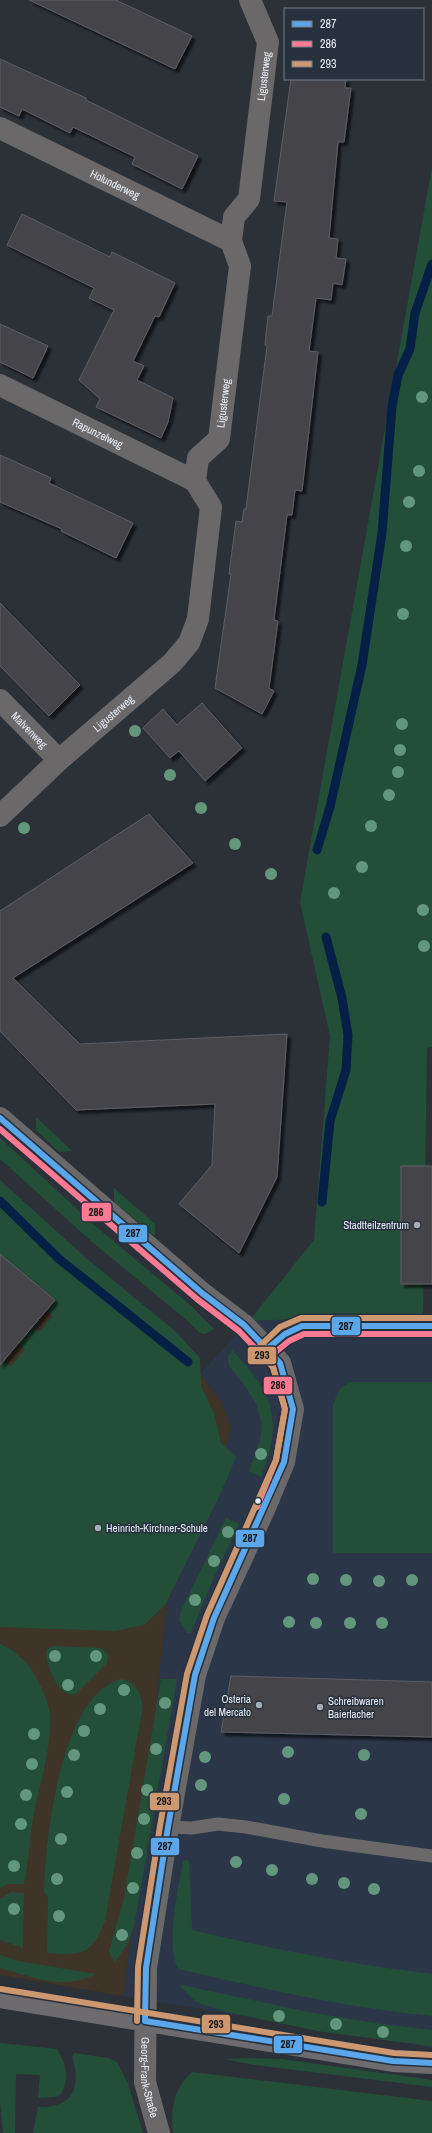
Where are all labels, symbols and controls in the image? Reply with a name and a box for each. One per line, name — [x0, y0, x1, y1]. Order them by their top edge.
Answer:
legend — [284, 8, 424, 80]
text: 287 — [320, 16, 337, 32]
text: 286 — [320, 36, 336, 52]
street label: Ligusterweg — [254, 51, 274, 102]
text: 293 — [320, 56, 336, 72]
street label: Holunderweg — [88, 166, 142, 202]
street label: Ligusterweg — [213, 378, 233, 429]
street label: Rapunzelweg — [70, 415, 125, 452]
street label: Ligusterweg — [90, 692, 137, 735]
street label: Malvenweg — [8, 709, 50, 751]
line badge: 286 — [81, 1202, 112, 1222]
text: 286 — [88, 1205, 104, 1219]
place label: Stadtteilzentrum — [343, 1218, 409, 1232]
marker: Stadtteilzentrum — [412, 1220, 422, 1230]
line badge: 287 — [118, 1224, 148, 1243]
text: 287 — [125, 1226, 141, 1240]
line badge: 287 — [331, 1316, 361, 1336]
text: 287 — [338, 1319, 354, 1333]
line badge: 293 — [247, 1346, 277, 1365]
text: 293 — [254, 1348, 270, 1362]
line badge: 286 — [263, 1376, 293, 1395]
text: 286 — [270, 1378, 286, 1392]
unlabelled marker — [253, 1496, 263, 1506]
place label: Heinrich-Kirchner-Schule — [106, 1521, 208, 1535]
marker: Heinrich-Kirchner-Schule — [93, 1523, 103, 1533]
line badge: 287 — [235, 1529, 265, 1548]
text: 287 — [242, 1531, 258, 1545]
place label: Osteria del Mercato — [204, 1692, 251, 1719]
place label: Schreibwaren Baierlacher — [328, 1694, 384, 1721]
marker: Osteria del Mercato — [254, 1700, 264, 1710]
marker: Schreibwaren Baierlacher — [315, 1702, 325, 1712]
line badge: 293 — [149, 1792, 180, 1811]
text: 293 — [156, 1794, 172, 1808]
line badge: 287 — [150, 1837, 180, 1856]
text: 287 — [157, 1839, 173, 1853]
line badge: 293 — [201, 2014, 231, 2034]
text: 293 — [208, 2017, 224, 2031]
line badge: 287 — [273, 2035, 303, 2054]
street label: Georg-Frank-Straße — [138, 2037, 161, 2119]
text: 287 — [280, 2037, 296, 2051]

